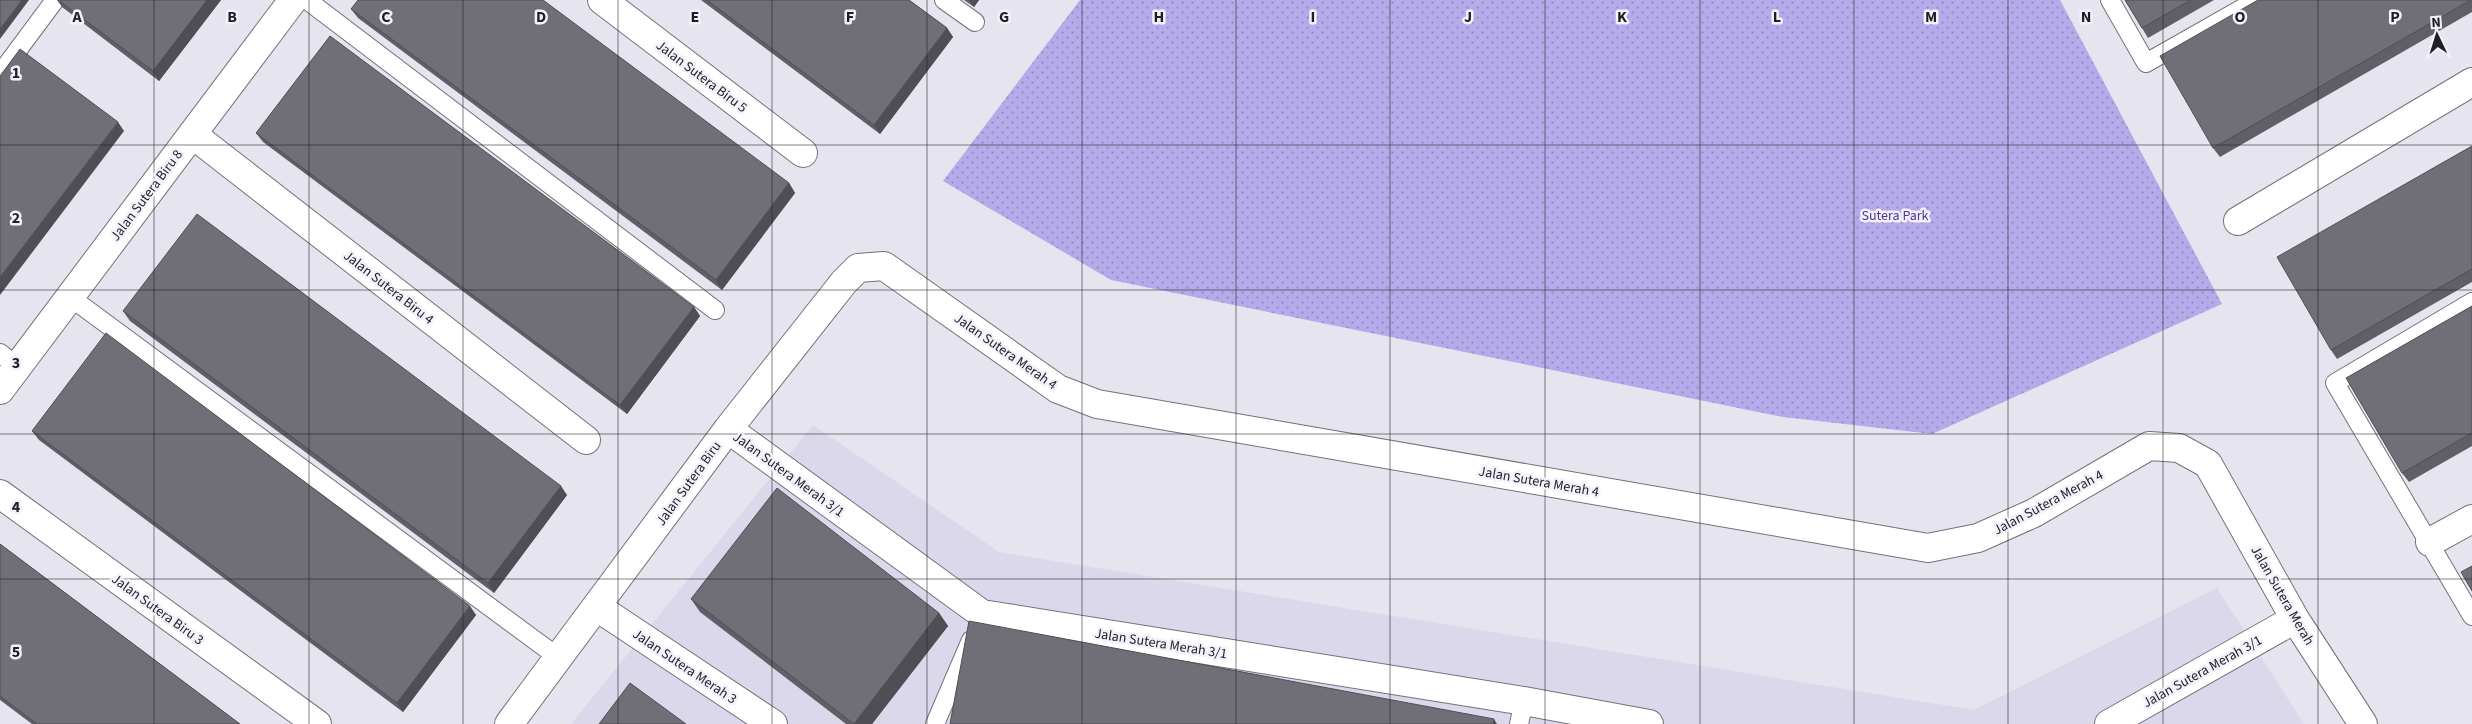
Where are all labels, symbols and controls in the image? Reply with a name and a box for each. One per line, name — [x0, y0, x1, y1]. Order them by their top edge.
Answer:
text: A — [71, 6, 82, 28]
text: B — [227, 6, 237, 28]
text: C — [381, 6, 391, 28]
text: D — [536, 6, 546, 28]
text: E — [691, 6, 699, 28]
text: F — [846, 6, 854, 28]
text: G — [999, 6, 1009, 28]
text: H — [1154, 6, 1164, 28]
text: I — [1311, 6, 1315, 28]
text: J — [1464, 6, 1472, 28]
text: K — [1617, 6, 1627, 28]
text: L — [1773, 6, 1781, 28]
text: M — [1925, 6, 1937, 28]
text: N — [2081, 6, 2091, 28]
text: O — [2235, 6, 2246, 28]
text: P — [2390, 6, 2400, 28]
north arrow — [2412, 10, 2462, 60]
text: N — [2431, 13, 2442, 33]
street label: Jalan Sutera Biru 5 — [652, 36, 751, 118]
text: 1 — [12, 62, 20, 84]
street label: Jalan Sutera Biru 8 — [106, 146, 188, 245]
park label: Sutera Park — [1861, 206, 1929, 226]
text: 2 — [12, 207, 20, 229]
street label: Jalan Sutera Biru 4 — [339, 246, 438, 329]
street label: Jalan Sutera Merah 4 — [950, 309, 1061, 395]
text: 3 — [12, 352, 20, 374]
street label: Jalan Sutera Merah 3/1 — [728, 427, 848, 522]
street label: Jalan Sutera Biru — [651, 437, 726, 530]
street label: Jalan Sutera Merah 4 — [1477, 462, 1601, 502]
street label: Jalan Sutera Merah 4 — [1990, 465, 2107, 540]
text: 4 — [12, 496, 21, 518]
street label: Jalan Sutera Merah — [2245, 542, 2319, 649]
street label: Jalan Sutera Biru 3 — [107, 569, 208, 650]
street label: Jalan Sutera Merah 3 — [628, 624, 741, 709]
street label: Jalan Sutera Merah 3/1 — [1093, 624, 1228, 664]
street label: Jalan Sutera Merah 3/1 — [2139, 631, 2266, 713]
text: 5 — [12, 641, 20, 663]

